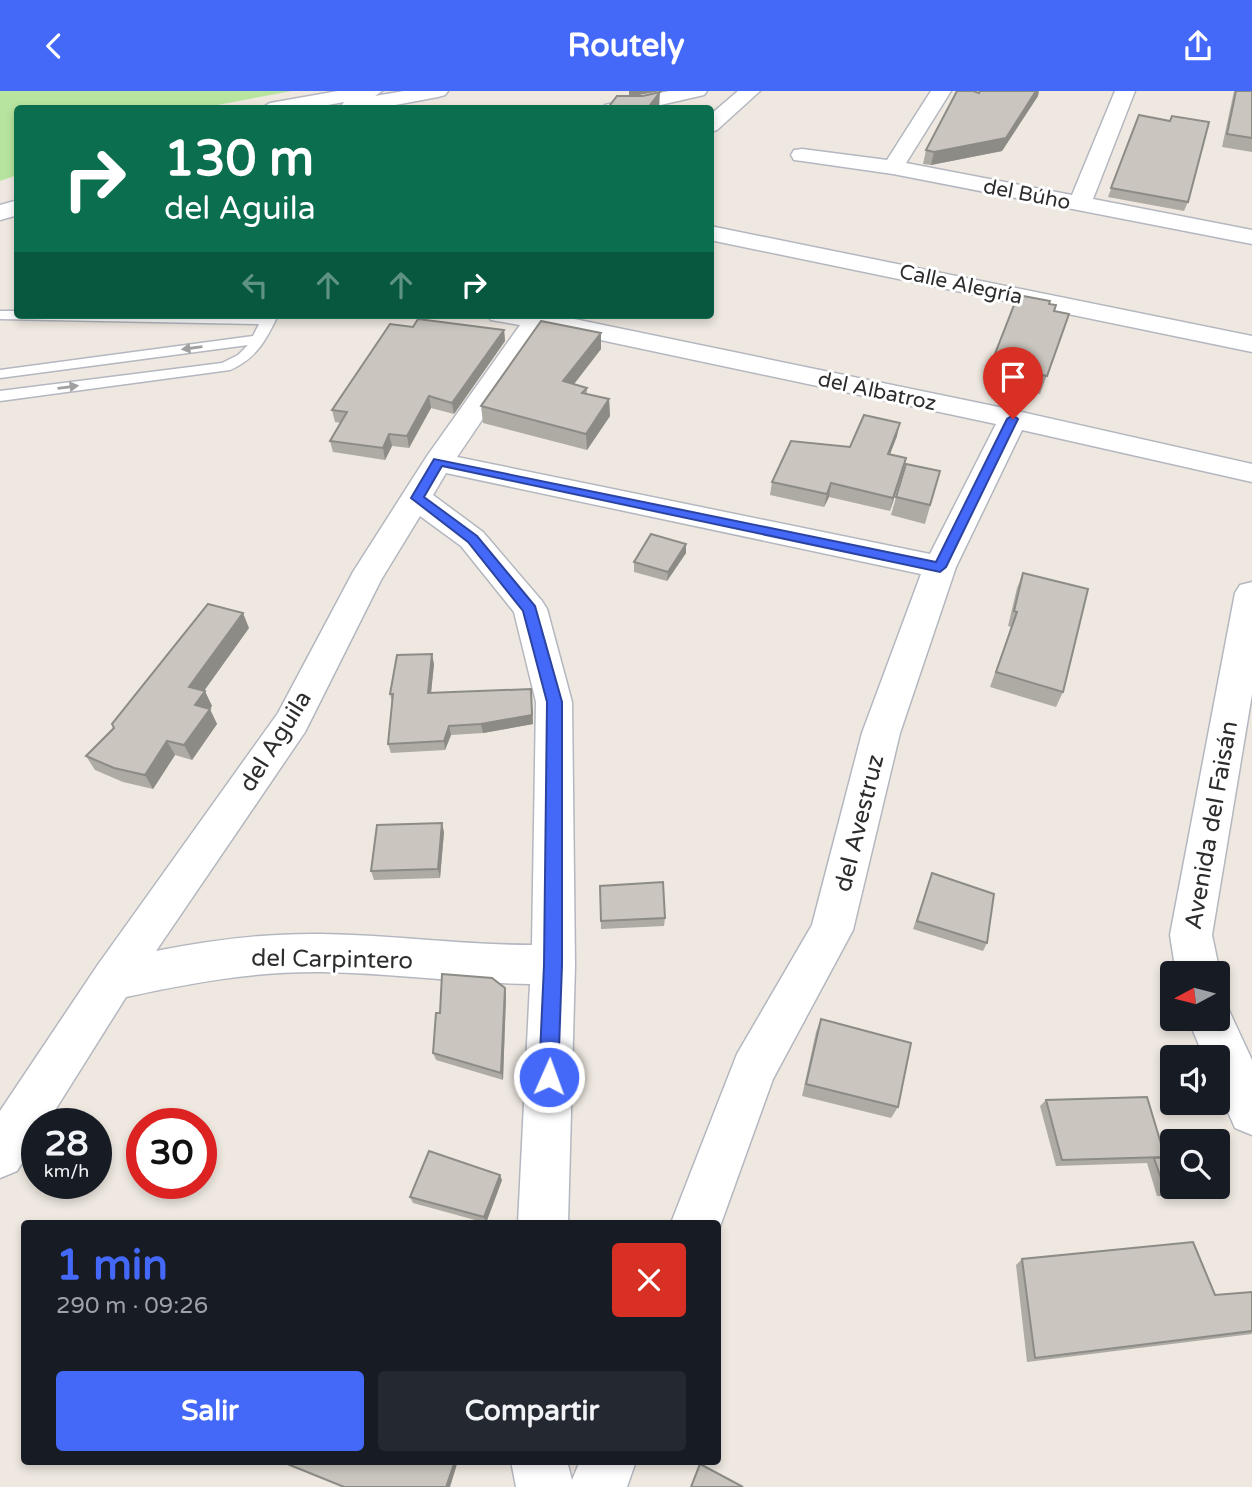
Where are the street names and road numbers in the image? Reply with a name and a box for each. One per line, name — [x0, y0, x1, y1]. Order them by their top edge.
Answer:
street label: del Búho — [981, 174, 1073, 215]
street label: Calle Alegría — [897, 259, 1025, 310]
street label: del Albatroz — [815, 367, 938, 416]
street label: del Aguila — [233, 685, 318, 797]
street label: Avenida del Faisán — [1179, 718, 1244, 932]
street label: del Avestruz — [828, 751, 891, 895]
street label: del Carpintero — [251, 944, 413, 975]

